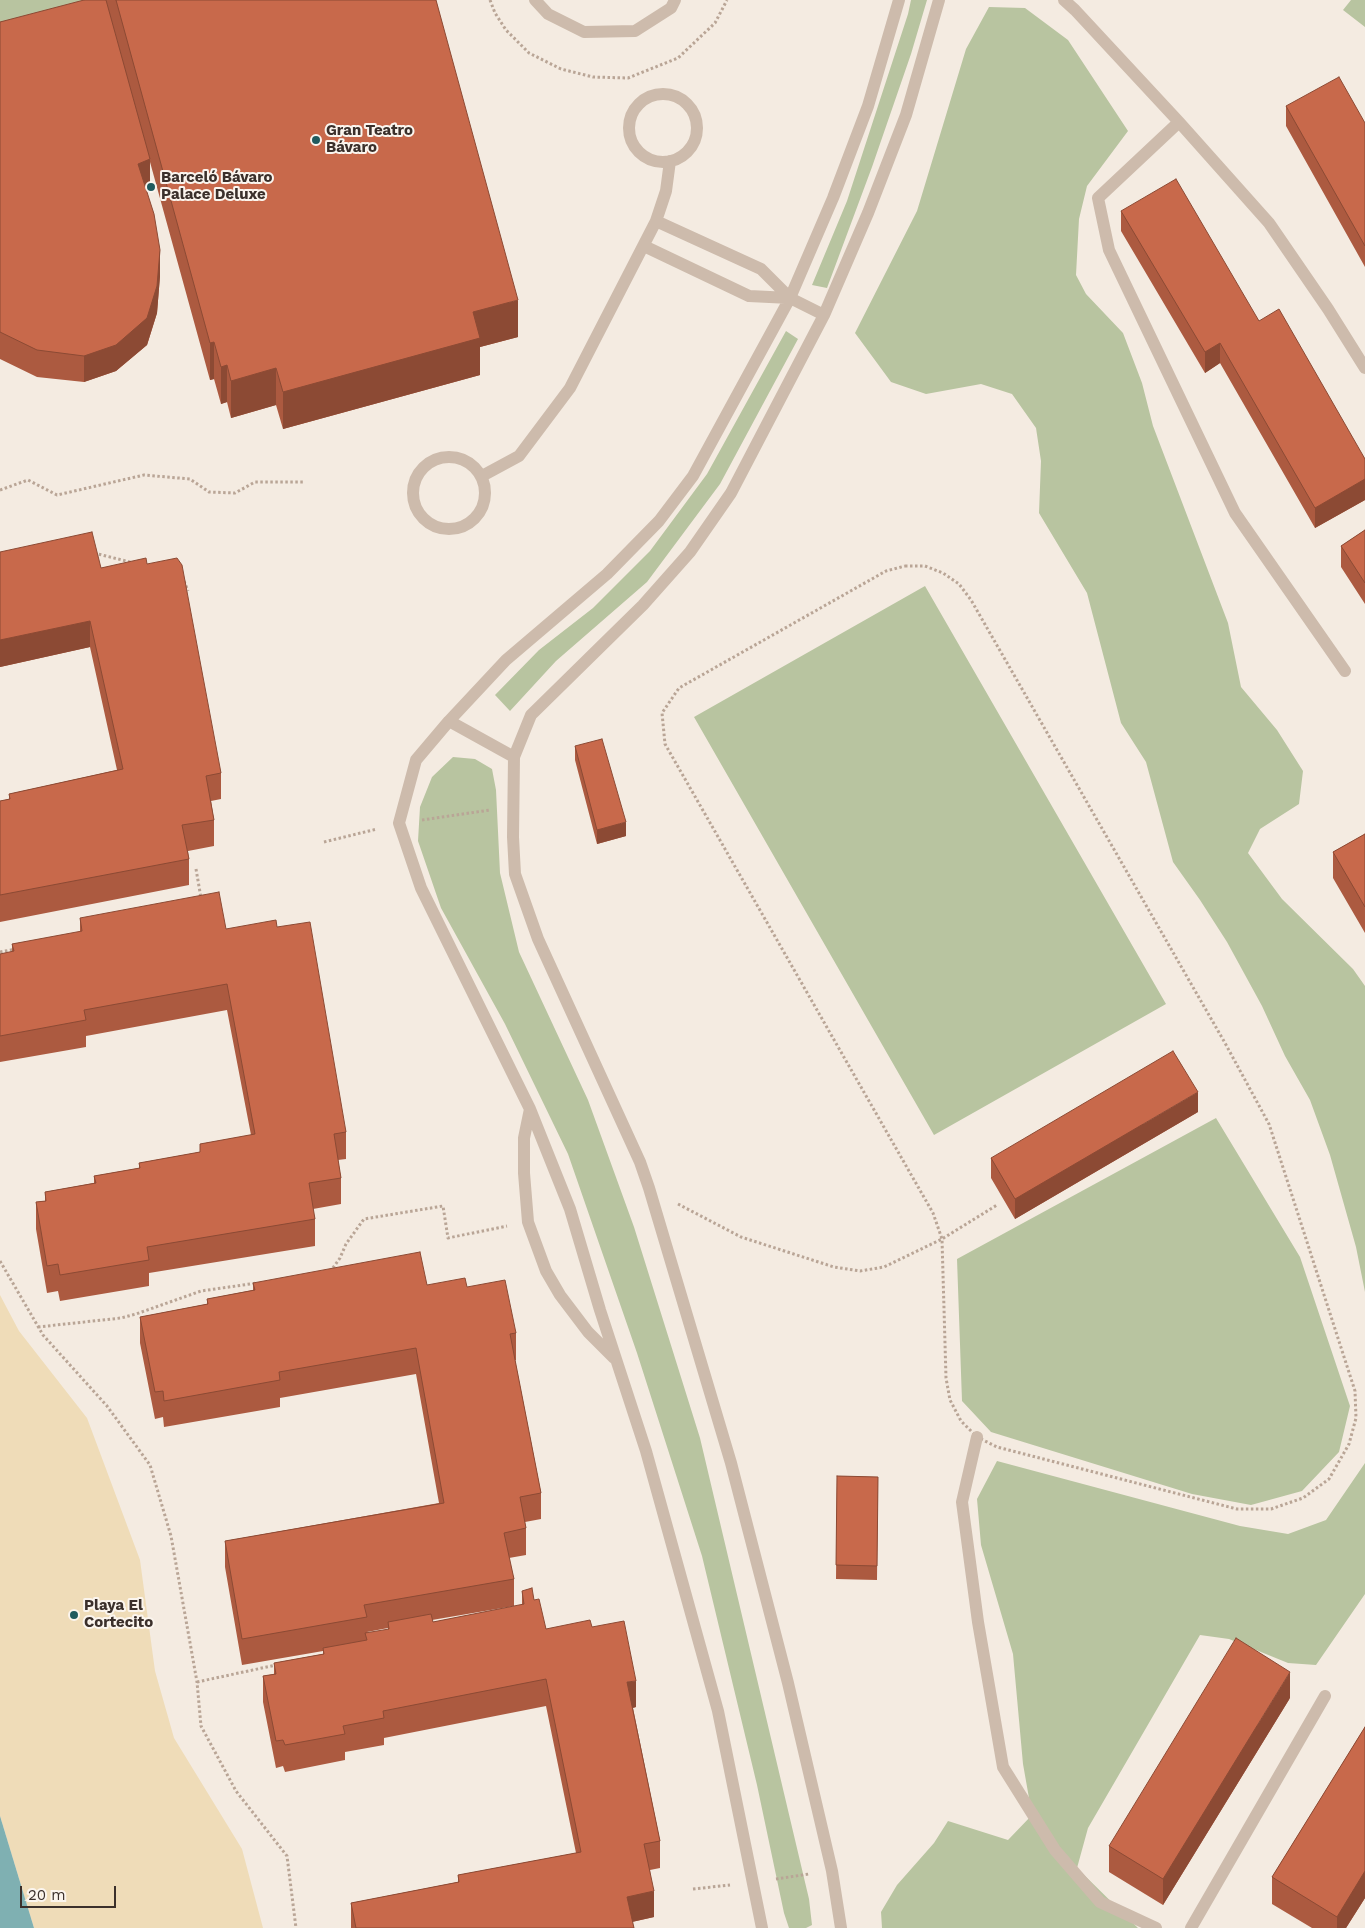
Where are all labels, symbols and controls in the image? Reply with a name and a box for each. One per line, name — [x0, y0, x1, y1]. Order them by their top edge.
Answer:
place label: Gran Teatro Bávaro — [326, 122, 413, 157]
marker: Gran Teatro Bávaro — [310, 134, 322, 146]
place label: Barceló Bávaro Palace Deluxe — [161, 169, 273, 204]
marker: Barceló Bávaro Palace Deluxe — [145, 181, 157, 193]
place label: Playa El Cortecito — [84, 1597, 153, 1632]
marker: Playa El Cortecito — [68, 1609, 80, 1621]
scale bar — [22, 1876, 119, 1908]
text: 20 m — [28, 1886, 66, 1904]

